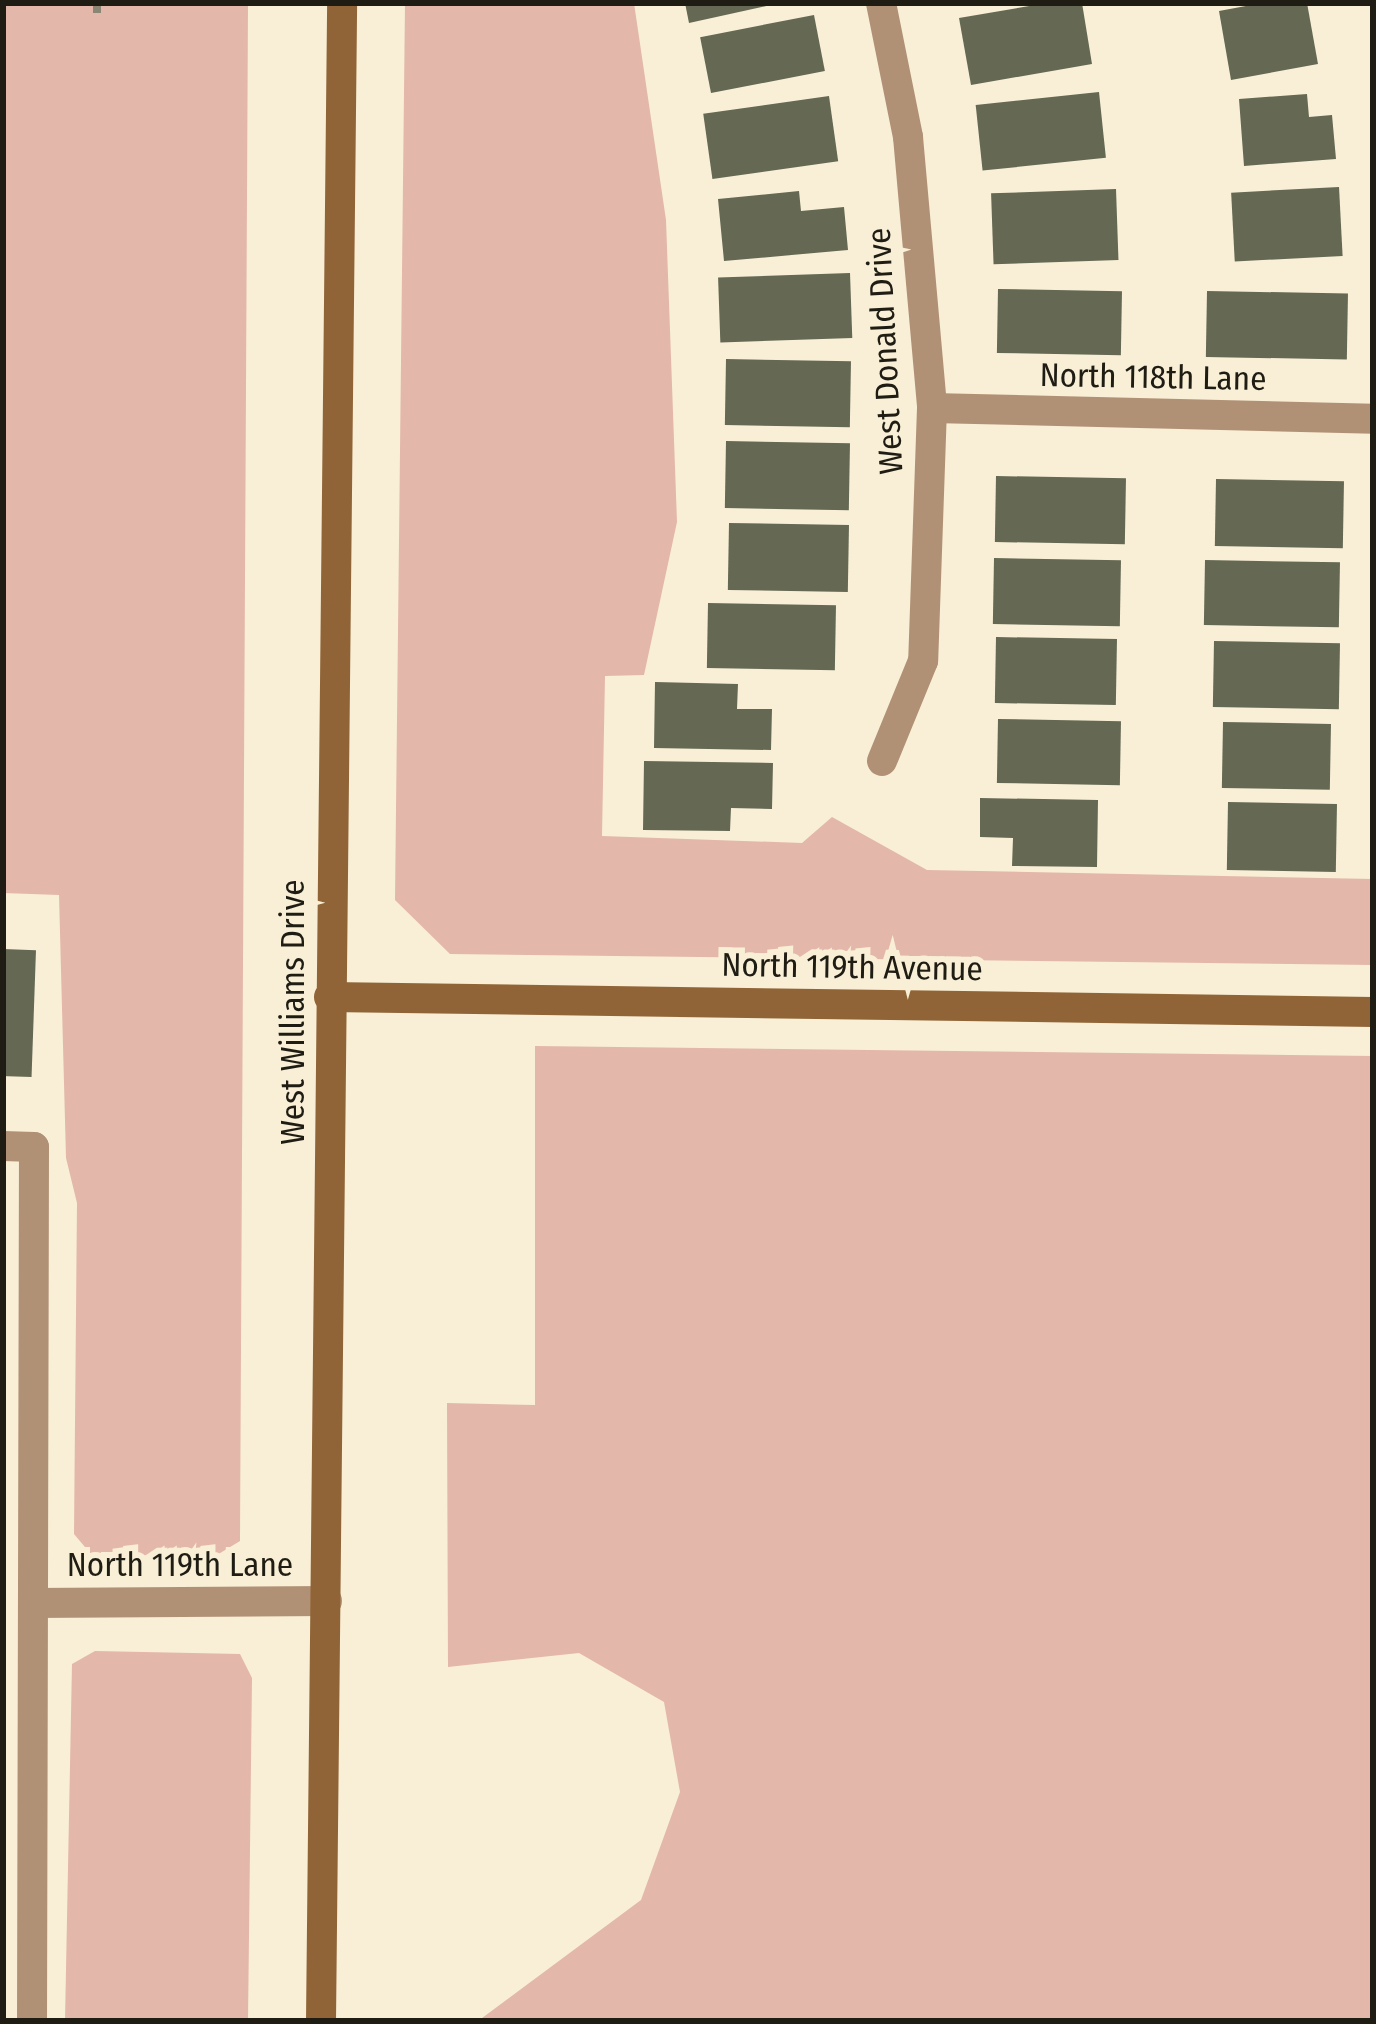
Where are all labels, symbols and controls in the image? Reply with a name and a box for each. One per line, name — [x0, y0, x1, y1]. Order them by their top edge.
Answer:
street label: West Donald Drive — [860, 227, 912, 475]
street label: North 118th Lane — [1039, 356, 1267, 400]
street label: West Williams Drive — [274, 879, 314, 1145]
street label: North 119th Avenue — [721, 946, 983, 990]
street label: North 119th Lane — [67, 1546, 293, 1586]

